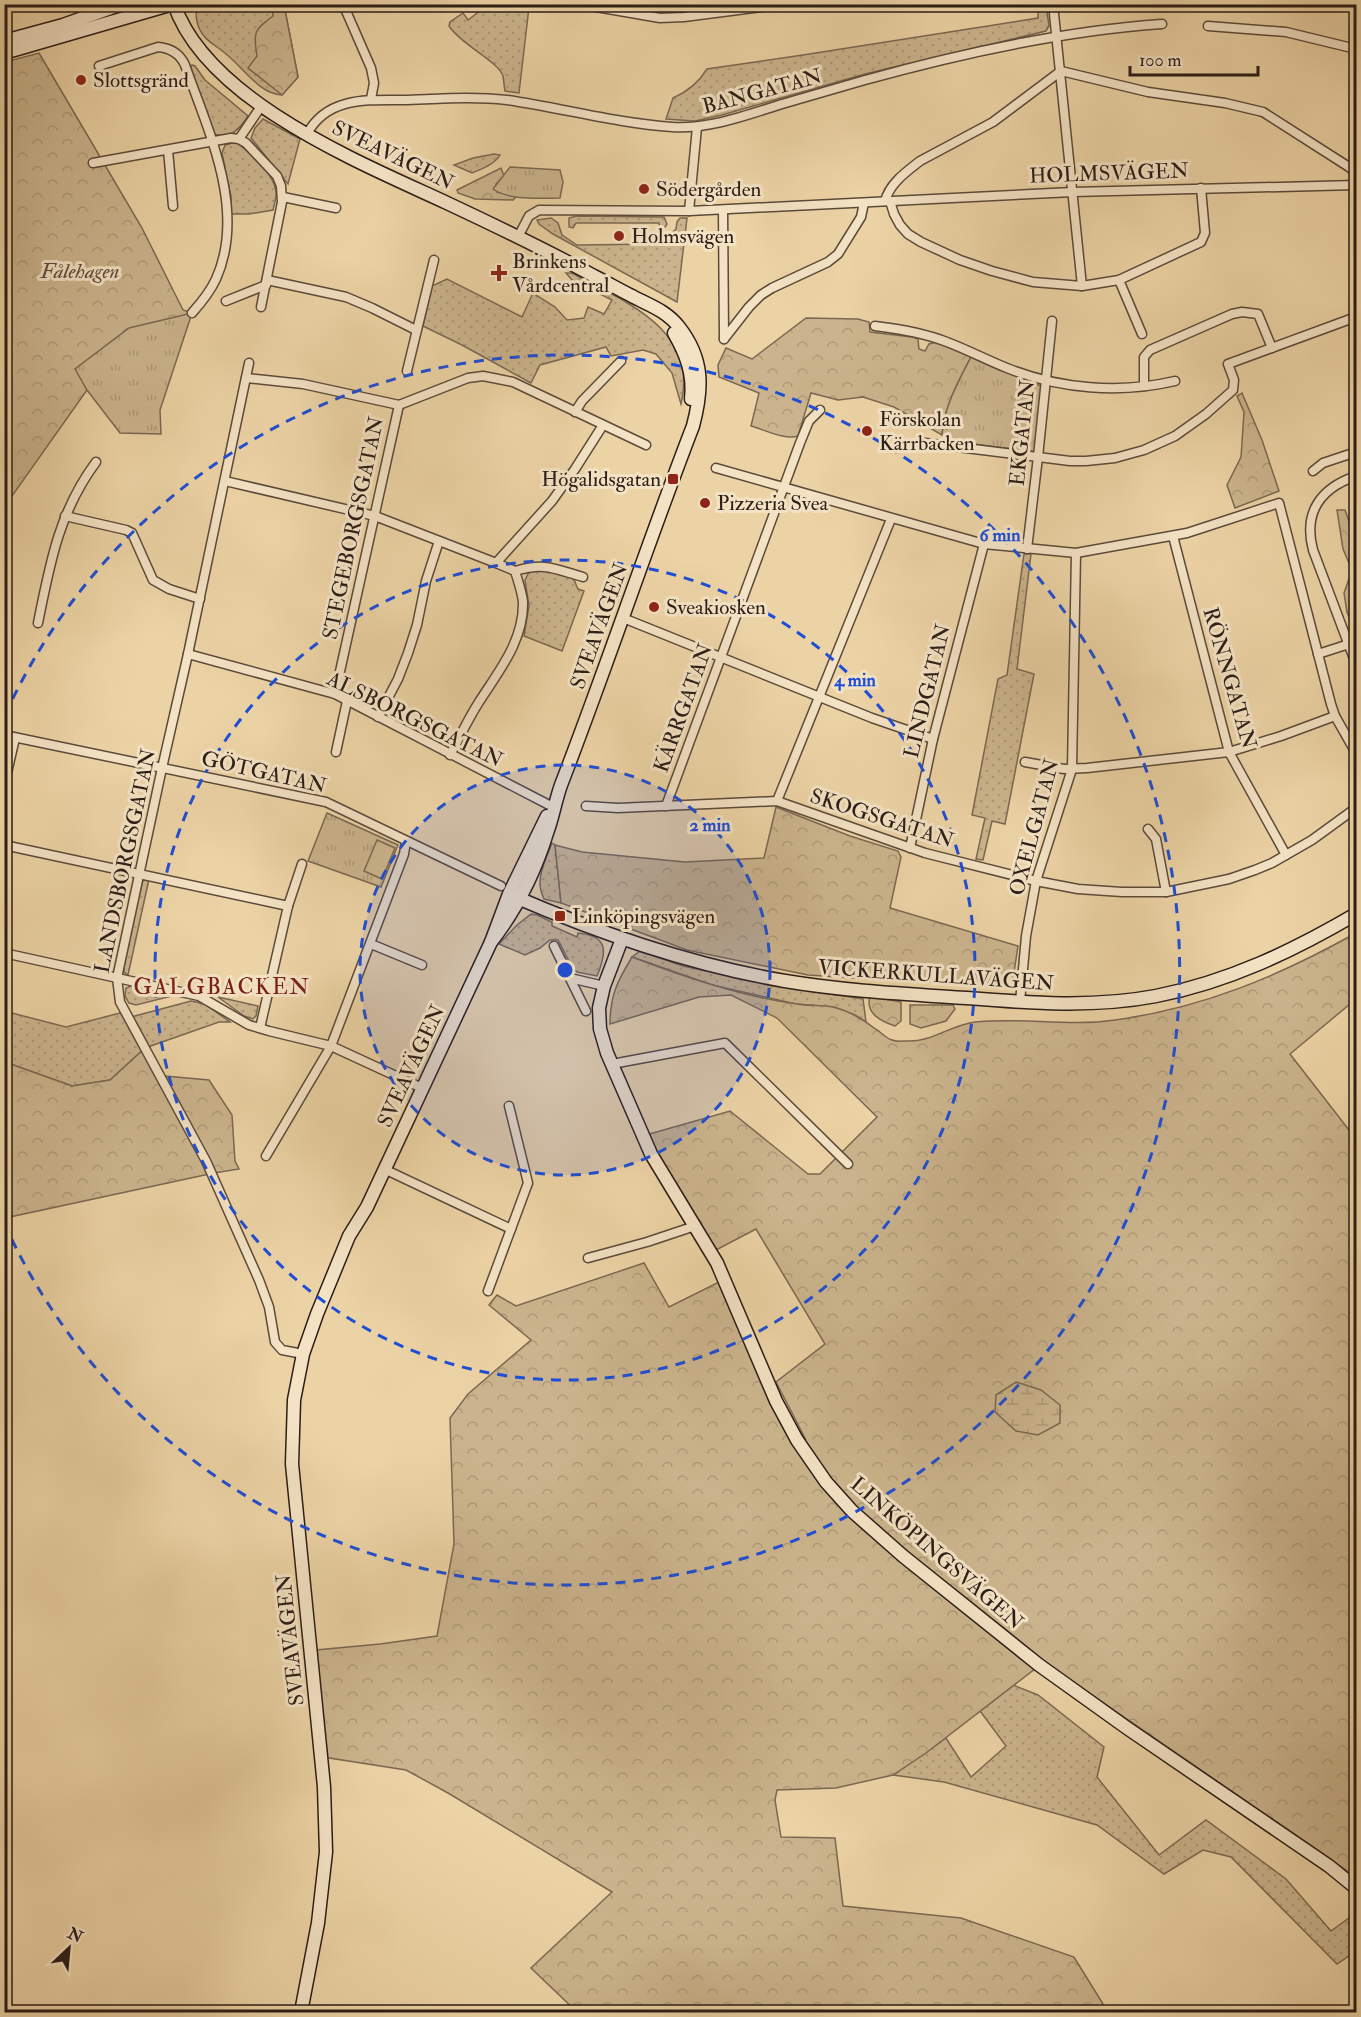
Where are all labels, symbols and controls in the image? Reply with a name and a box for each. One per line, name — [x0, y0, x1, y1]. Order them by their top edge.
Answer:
scale bar — [1130, 39, 1258, 77]
text: 100 m — [1139, 49, 1182, 72]
street label: BANGATAN — [699, 62, 825, 120]
place label: Slottsgränd — [93, 67, 189, 94]
marker: Slottsgränd — [74, 73, 88, 87]
street label: SVEAVÄGEN — [328, 114, 458, 197]
street label: HOLMSVÄGEN — [1029, 157, 1189, 190]
place label: Södergården — [656, 176, 761, 203]
marker: Södergården — [637, 182, 651, 196]
place label: Holmsvägen — [631, 223, 735, 250]
marker: Holmsvägen — [612, 229, 626, 243]
place label: Brinkens Vårdcentral — [512, 248, 610, 299]
park label: Fålehagen — [40, 258, 119, 285]
marker: Brinkens Vårdcentral — [490, 264, 508, 282]
street label: EKGATAN — [1004, 378, 1042, 487]
place label: Förskolan Kärrbacken — [879, 406, 975, 457]
street label: STEGEBORGSGATAN — [317, 414, 390, 642]
marker: Förskolan Kärrbacken — [860, 424, 874, 438]
place label: Högalidsgatan — [541, 466, 661, 493]
marker: Högalidsgatan — [666, 472, 680, 486]
place label: Pizzeria Svea — [717, 490, 828, 517]
marker: Pizzeria Svea — [698, 496, 712, 510]
text: 6 min — [980, 524, 1021, 547]
street label: SVEAVÄGEN — [564, 559, 635, 693]
place label: Sveakiosken — [666, 594, 766, 621]
marker: Sveakiosken — [647, 600, 661, 614]
street label: RÖNNGATAN — [1196, 604, 1263, 752]
street label: LINDGATAN — [898, 621, 957, 761]
street label: KÄRRGATAN — [648, 640, 719, 776]
street label: ALSBORGSGATAN — [322, 665, 507, 774]
text: 4 min — [833, 669, 876, 692]
street label: GÖTGATAN — [199, 745, 329, 800]
street label: LANDSBORGSGATAN — [89, 746, 162, 976]
street label: OXELGATAN — [1003, 756, 1066, 898]
street label: SKOGSGATAN — [807, 783, 957, 854]
text: 2 min — [690, 814, 731, 837]
place label: Linköpingsvägen — [572, 903, 716, 930]
marker: Linköpingsvägen — [553, 909, 567, 923]
street label: VICKERKULLAVÄGEN — [817, 954, 1055, 997]
centre of rings — [555, 960, 575, 980]
district label: GALGBACKEN — [133, 973, 311, 1001]
street label: SVEAVÄGEN — [371, 1000, 452, 1132]
street label: LINKÖPINGSVÄGEN — [845, 1471, 1029, 1636]
street label: SVEAVÄGEN — [270, 1573, 311, 1707]
north arrow — [39, 1918, 99, 1978]
text: N — [63, 1923, 87, 1948]

